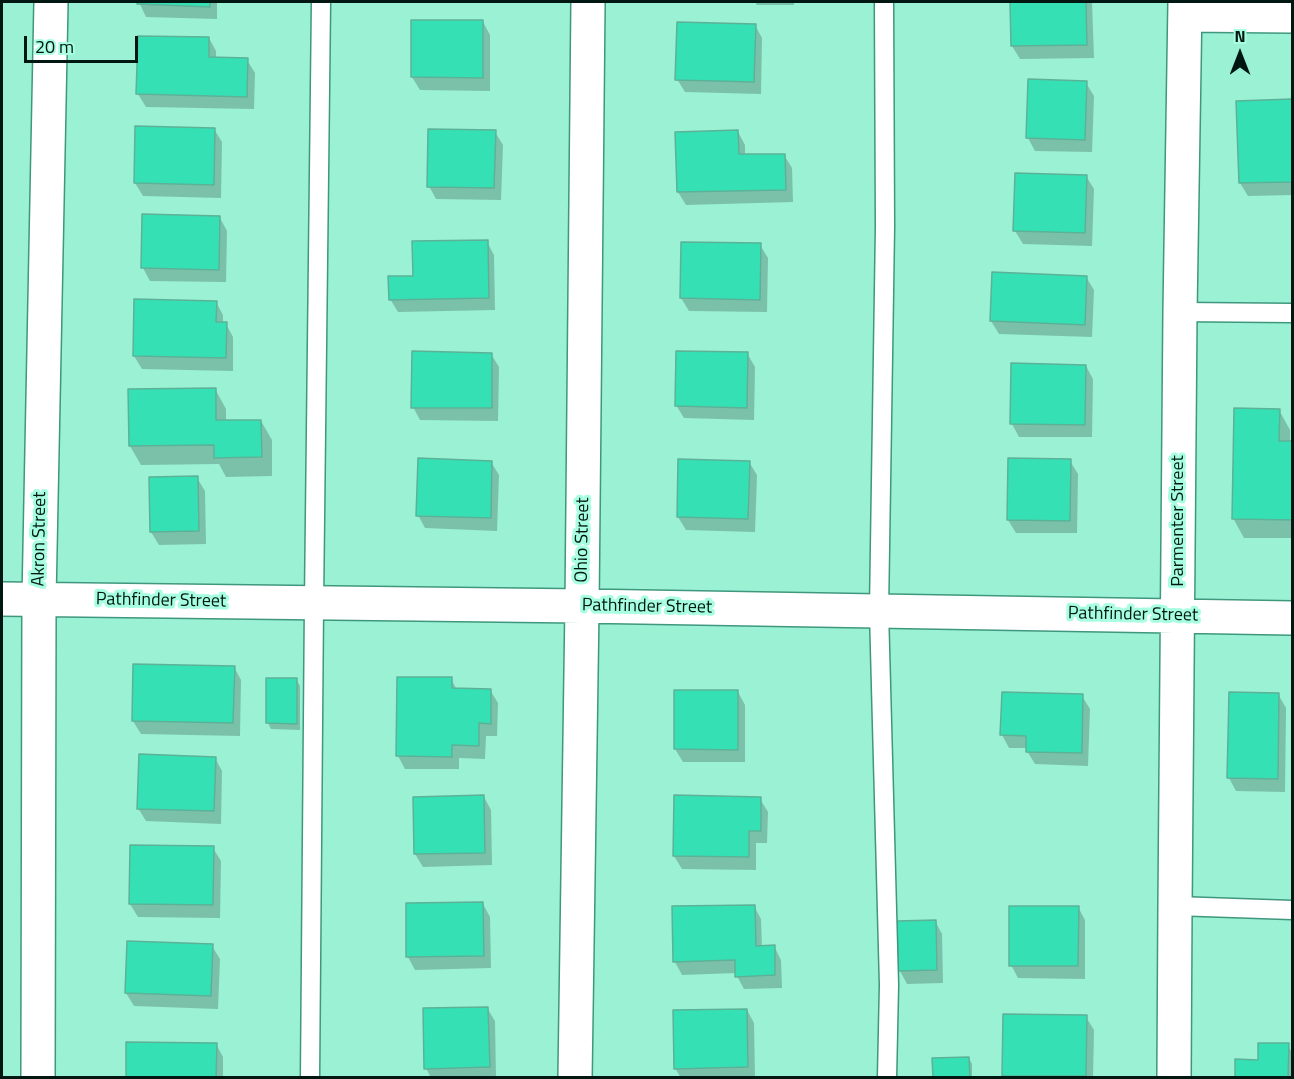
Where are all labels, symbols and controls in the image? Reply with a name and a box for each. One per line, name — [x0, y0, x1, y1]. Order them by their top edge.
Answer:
scale bar — [27, 24, 141, 62]
north arrow — [1210, 24, 1270, 84]
text: N — [1234, 24, 1246, 48]
text: 20 m — [35, 33, 74, 60]
street label: Parmenter Street — [1168, 455, 1190, 587]
street label: Akron Street — [28, 491, 52, 587]
street label: Ohio Street — [571, 497, 595, 583]
street label: Pathfinder Street — [96, 589, 226, 613]
street label: Pathfinder Street — [582, 595, 712, 619]
street label: Pathfinder Street — [1068, 603, 1198, 627]

